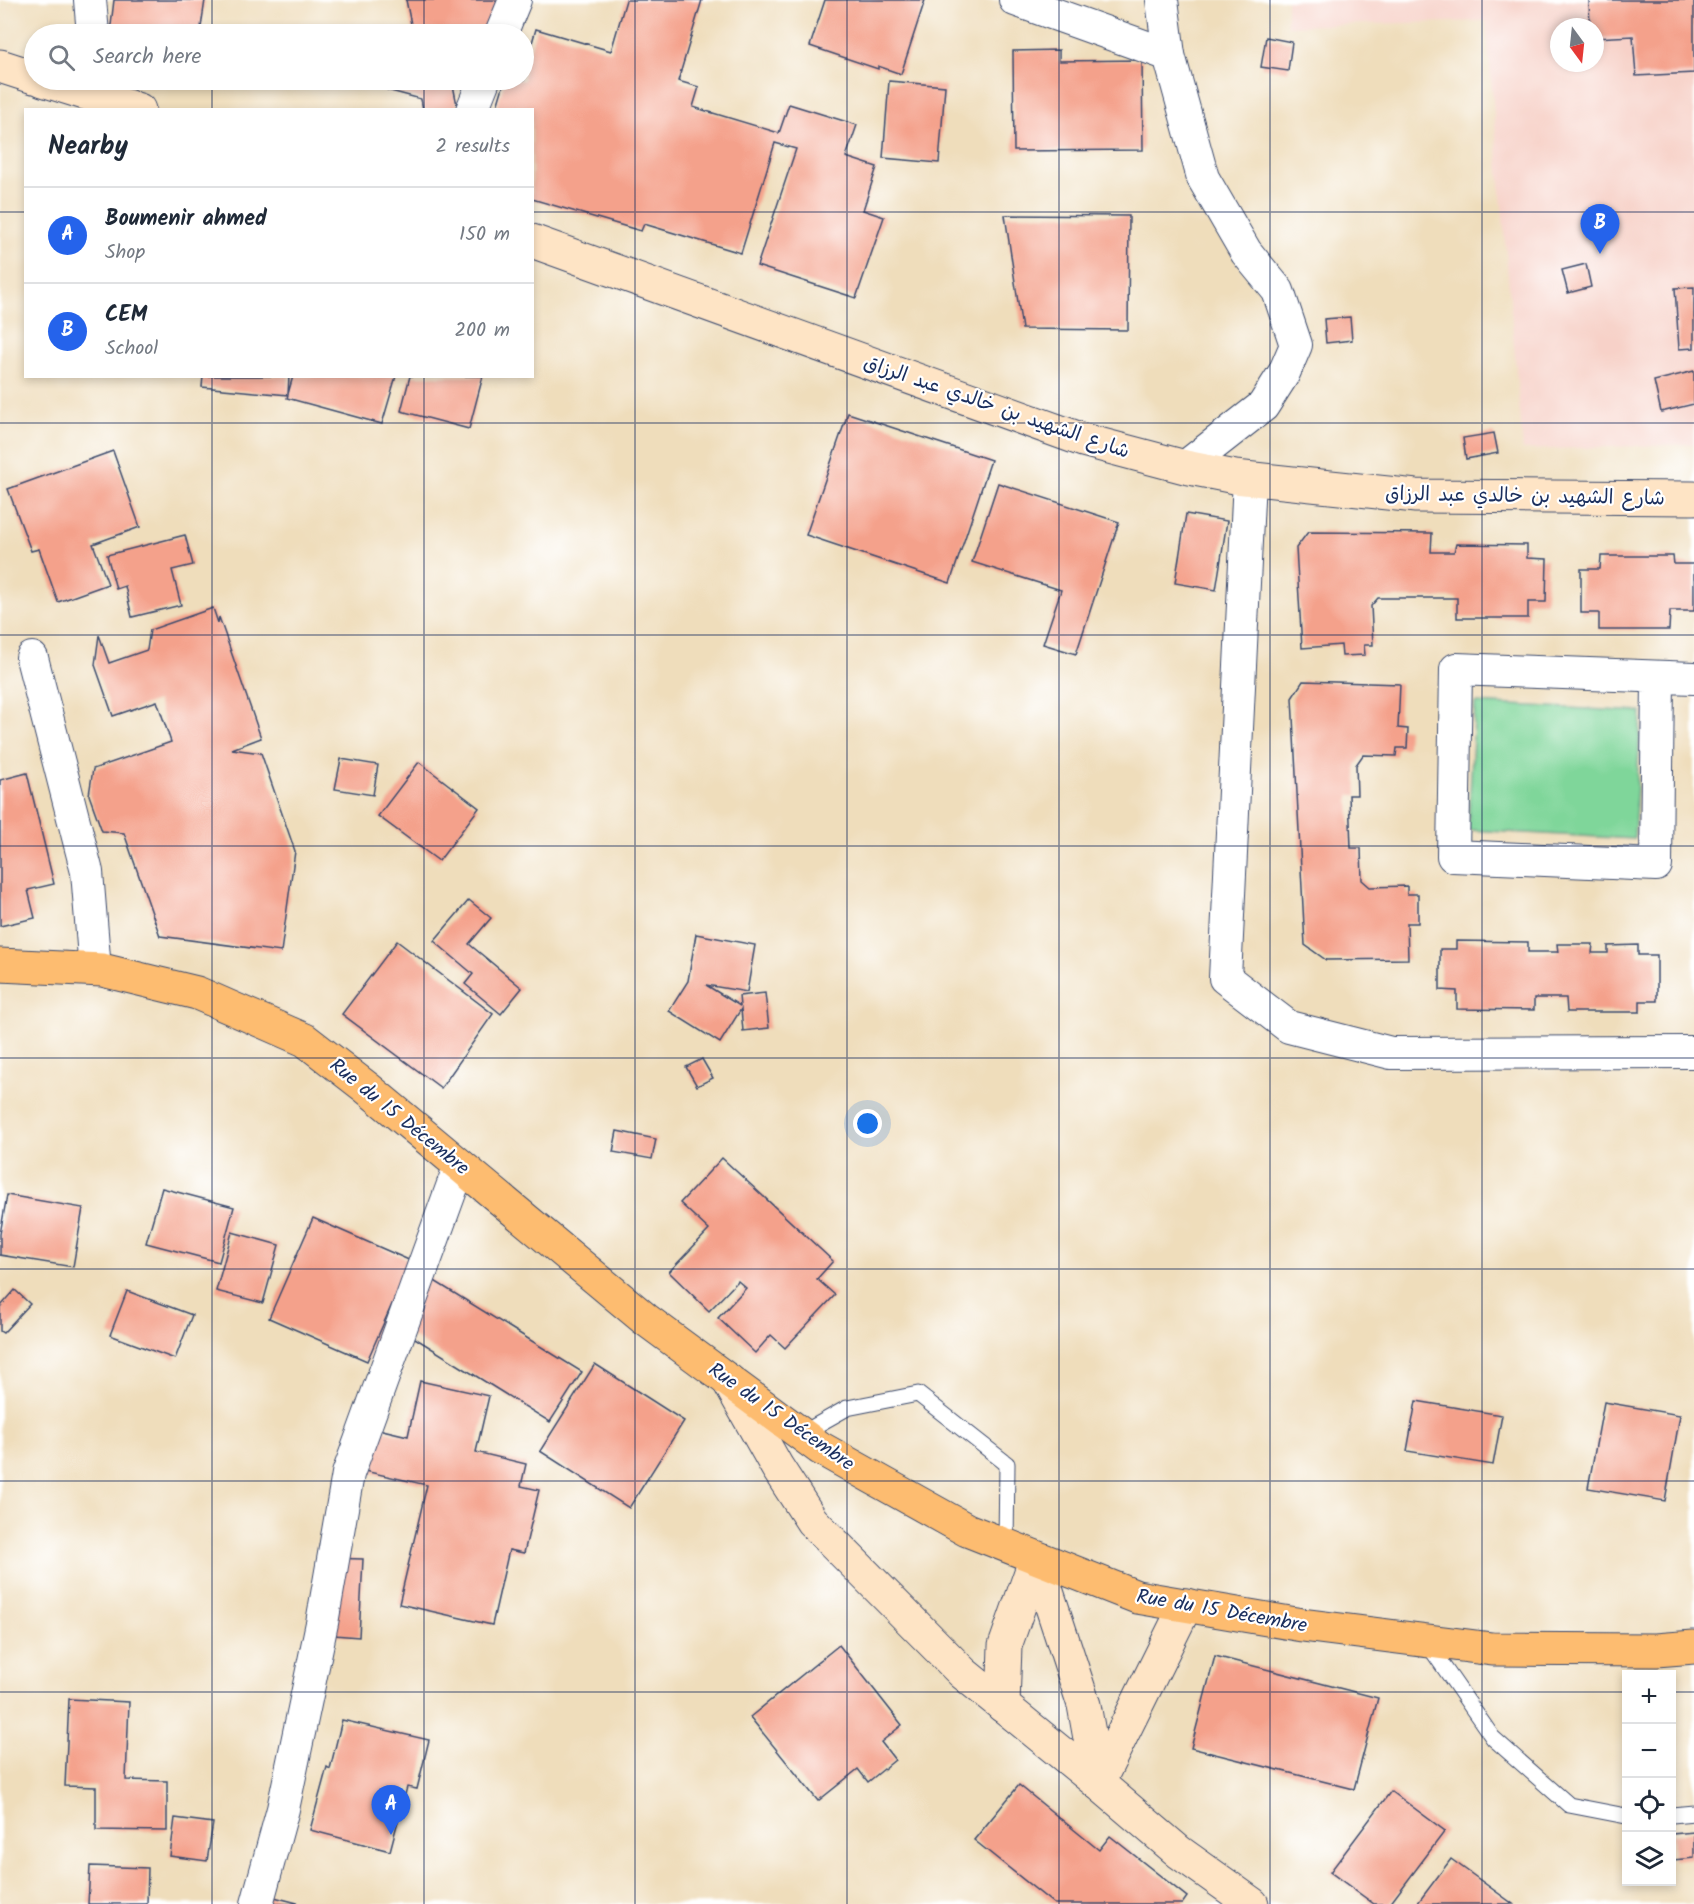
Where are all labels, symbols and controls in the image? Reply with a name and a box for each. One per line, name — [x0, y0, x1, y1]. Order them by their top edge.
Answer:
north arrow — [1550, 18, 1604, 72]
search box — [24, 24, 534, 90]
text: Search here — [93, 40, 201, 75]
icon: search — [45, 41, 78, 74]
text: Nearby — [48, 126, 128, 168]
text: 2 results — [435, 131, 510, 163]
text: Boumenir ahmed — [105, 202, 267, 237]
pin: B — [1580, 204, 1620, 254]
text: A — [61, 219, 74, 251]
text: 150 m — [459, 219, 510, 251]
text: Shop — [105, 237, 145, 269]
text: CEM — [105, 298, 147, 333]
text: B — [61, 315, 74, 347]
text: 200 m — [454, 315, 510, 347]
text: School — [105, 333, 158, 365]
street label: شارع الشهيد بن خالدي عبد الرزاق — [859, 347, 1134, 469]
street label: شارع الشهيد بن خالدي عبد الرزاق — [1385, 479, 1665, 515]
street label: Rue du 15 Décembre — [322, 1051, 476, 1184]
your location — [853, 1109, 882, 1138]
street label: Rue du 15 Décembre — [701, 1355, 861, 1480]
street label: Rue du 15 Décembre — [1134, 1581, 1309, 1643]
map controls — [1622, 1670, 1676, 1886]
button: + — [1622, 1670, 1676, 1724]
button: − — [1622, 1724, 1676, 1778]
button: locate — [1622, 1778, 1676, 1832]
pin: A — [372, 1786, 410, 1835]
button: layers — [1622, 1832, 1676, 1886]

